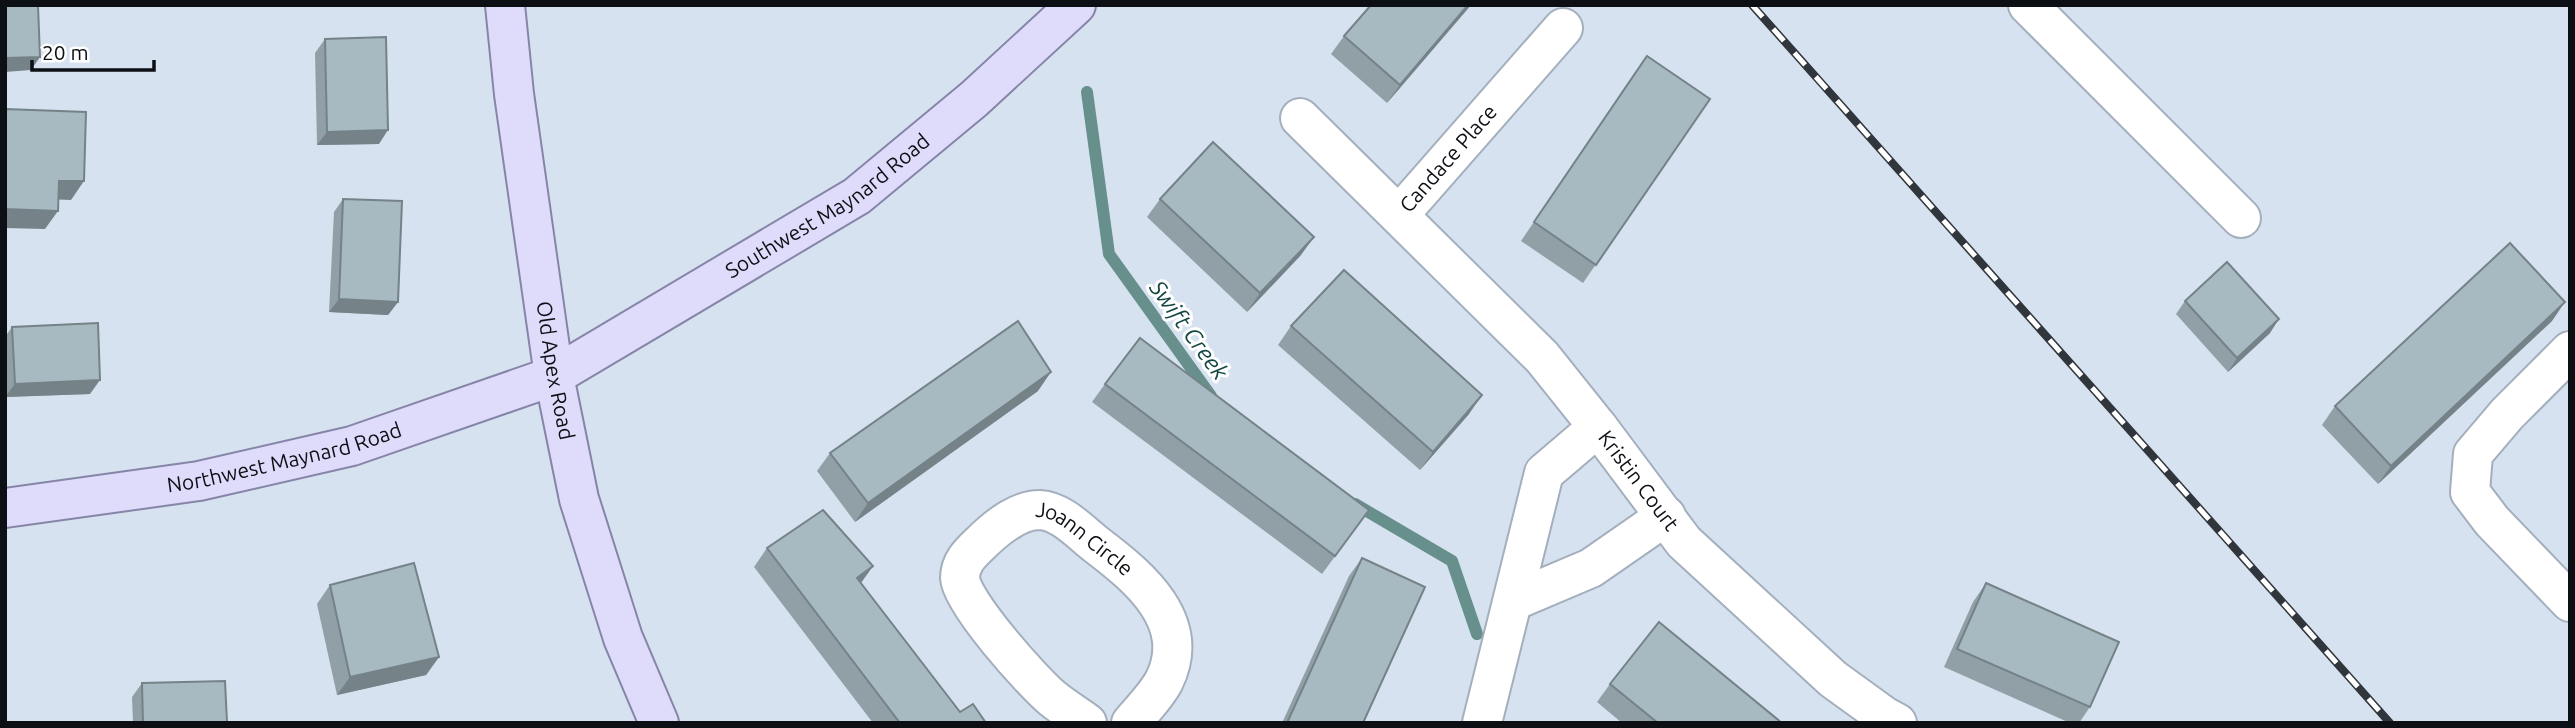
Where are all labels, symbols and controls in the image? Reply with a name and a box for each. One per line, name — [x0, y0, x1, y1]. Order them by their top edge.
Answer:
scale bar — [32, 28, 154, 72]
text: 20 m — [42, 40, 89, 64]
street label: Candace Place — [1394, 99, 1501, 217]
street label: Southwest Maynard Road — [721, 128, 934, 282]
water label: Swift Creek — [1144, 275, 1234, 385]
street label: Old Apex Road — [533, 299, 580, 442]
street label: Northwest Maynard Road — [165, 417, 404, 496]
street label: Kristin Court — [1594, 426, 1684, 535]
street label: Joann Circle — [1035, 497, 1138, 580]

